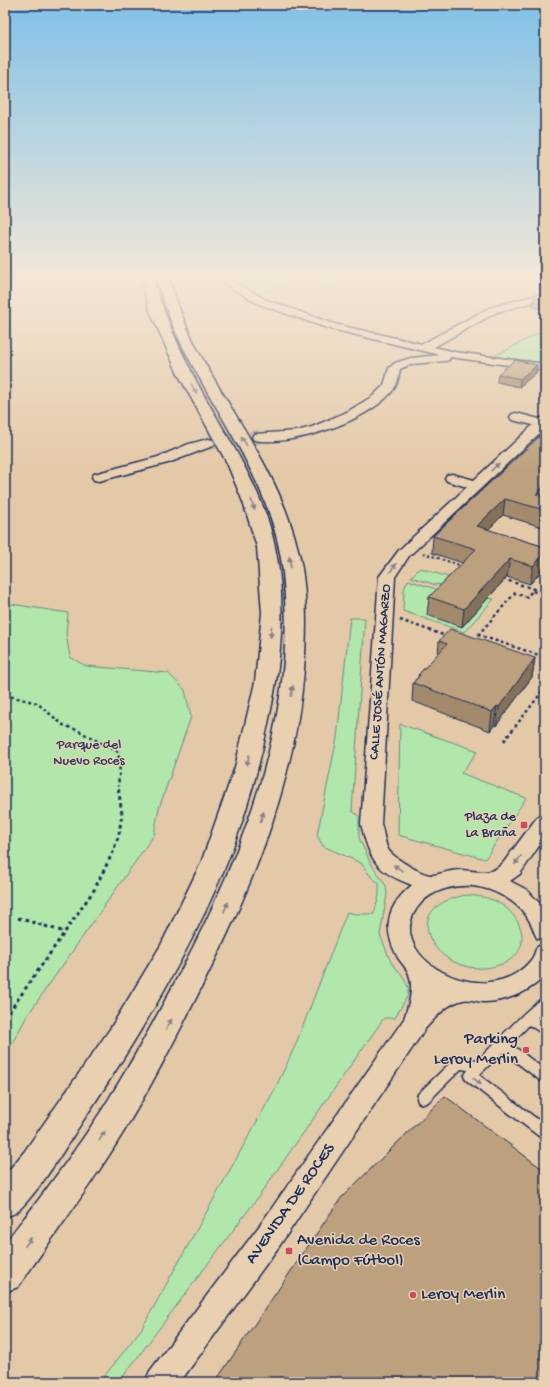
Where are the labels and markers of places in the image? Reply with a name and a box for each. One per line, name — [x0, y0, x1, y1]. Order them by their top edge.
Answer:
place label: Plaza de La Braña — [464, 809, 517, 842]
marker: Plaza de La Braña — [519, 820, 529, 830]
place label: Parking Leroy Merlin — [434, 1030, 518, 1070]
marker: Parking Leroy Merlin — [521, 1045, 531, 1055]
place label: Avenida de Roces (Campo Fútbol) — [297, 1231, 421, 1271]
marker: Avenida de Roces (Campo Fútbol) — [284, 1246, 294, 1256]
place label: Leroy Merlin — [421, 1285, 505, 1305]
marker: Leroy Merlin — [408, 1290, 418, 1300]

